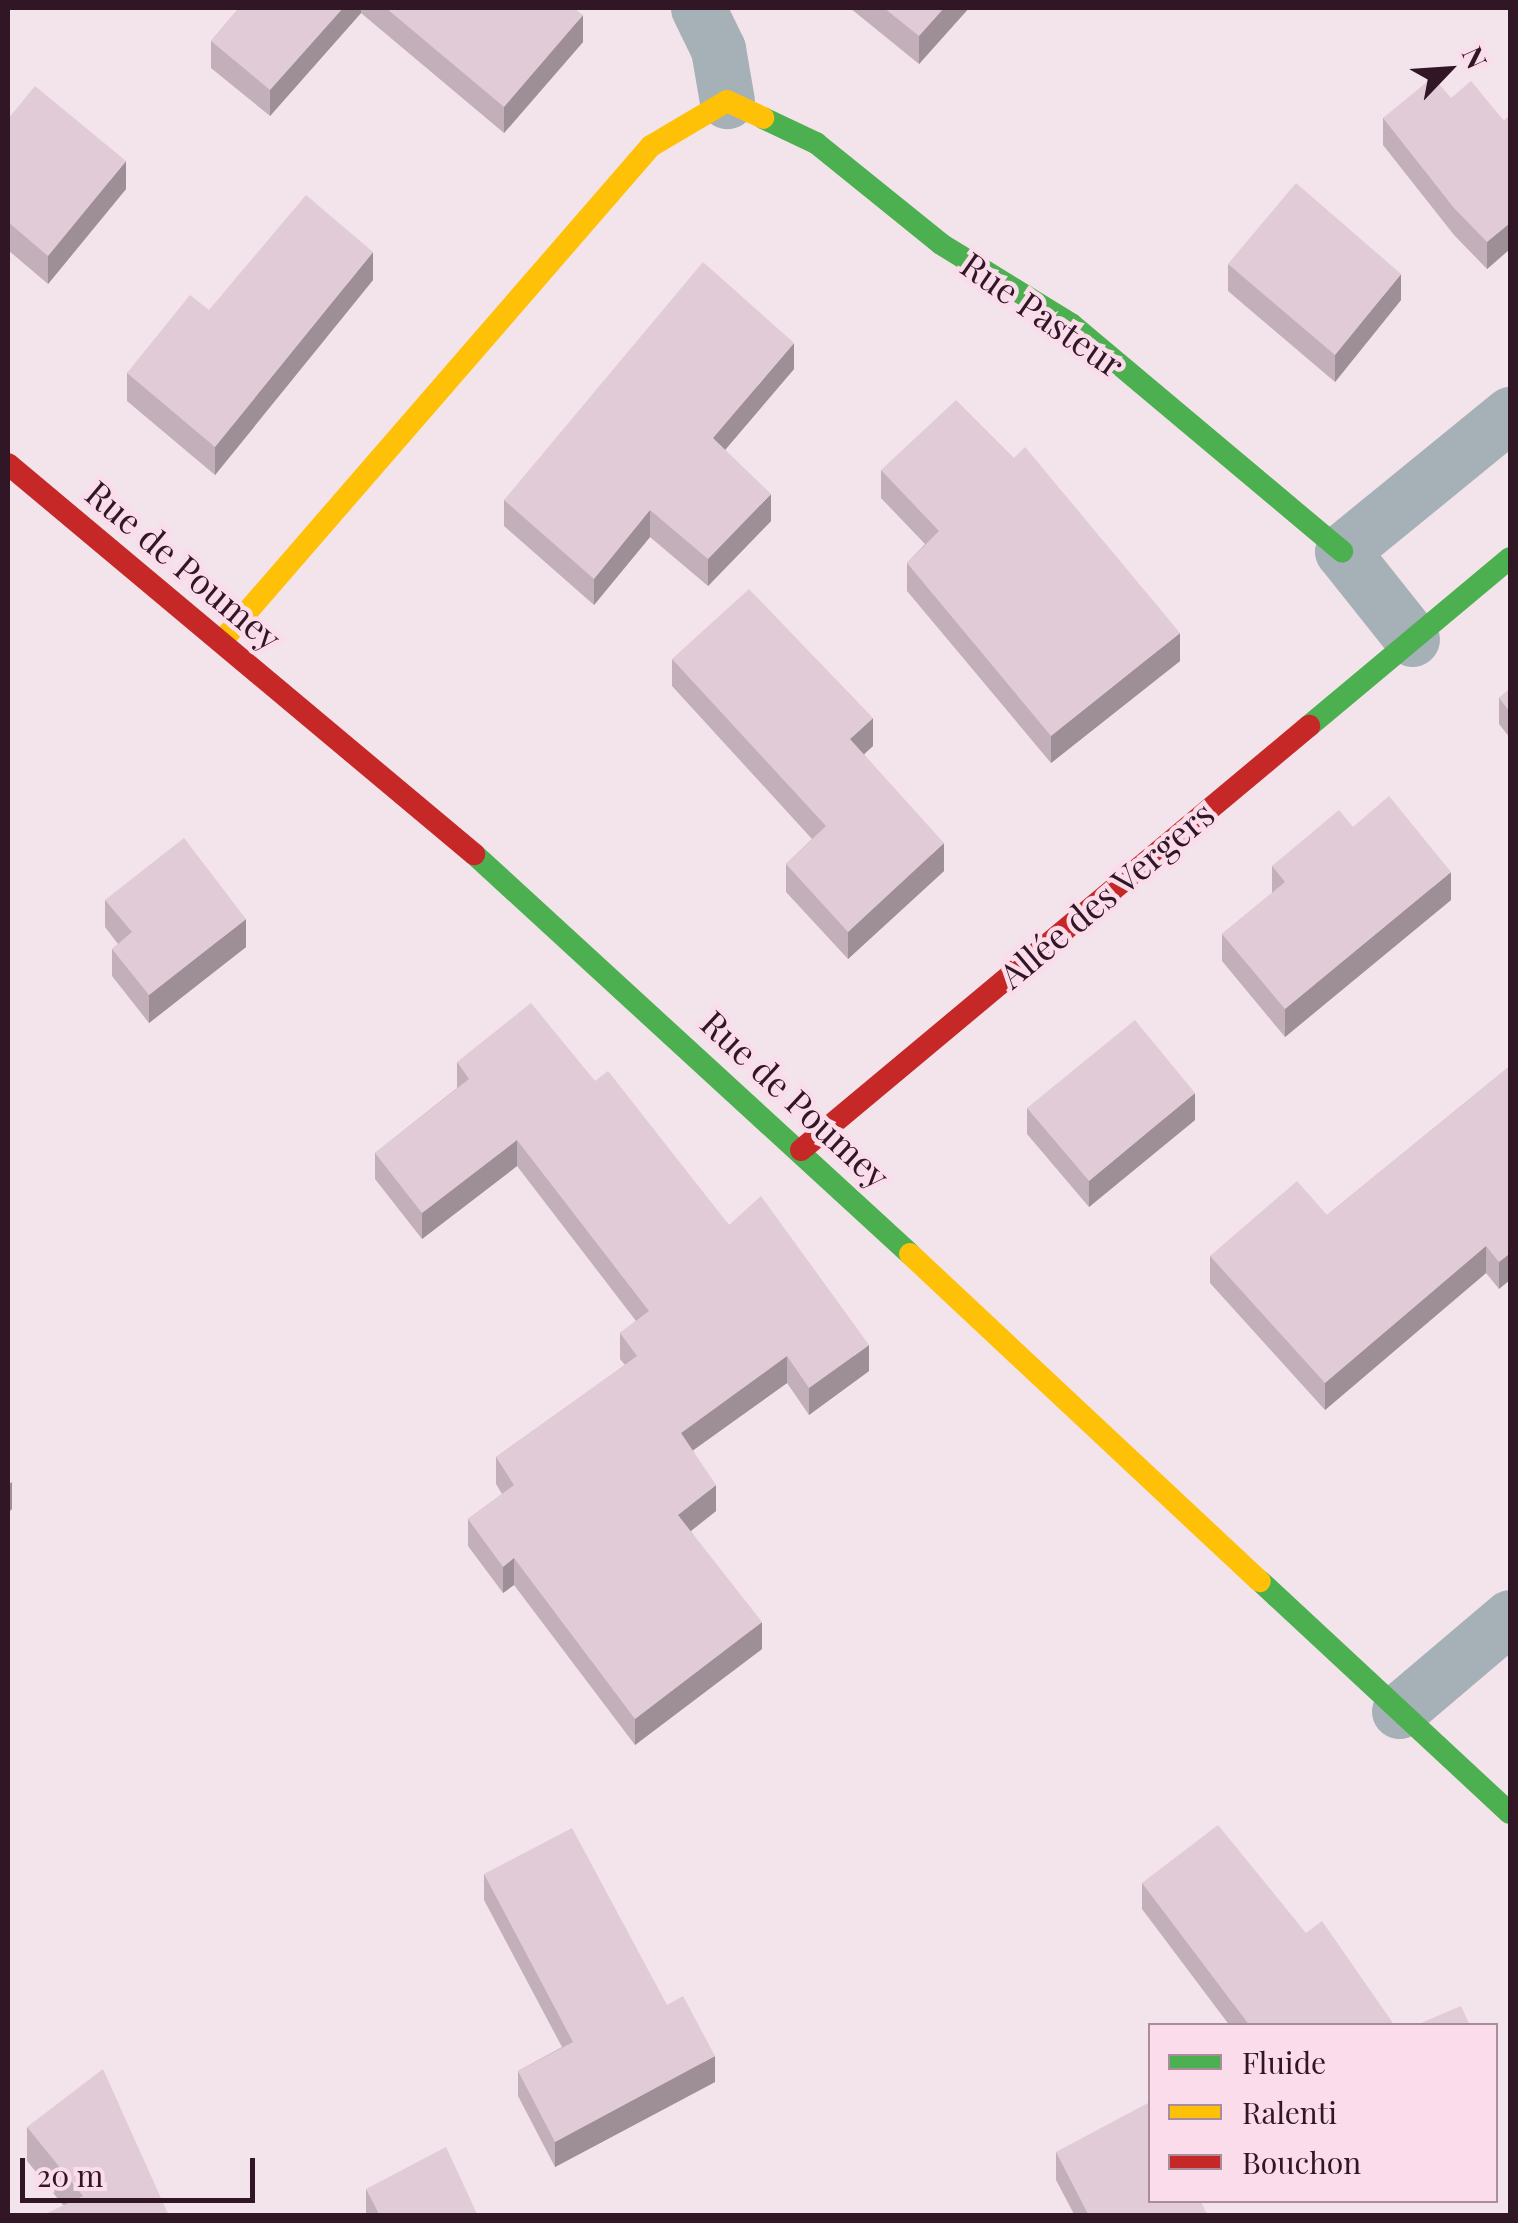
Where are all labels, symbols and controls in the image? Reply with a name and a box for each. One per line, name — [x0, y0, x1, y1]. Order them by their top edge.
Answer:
north arrow — [1398, 20, 1498, 120]
text: N — [1455, 40, 1497, 74]
street label: Rue Pasteur — [954, 243, 1132, 385]
street label: Rue de Poumey — [78, 471, 290, 659]
street label: Allée des Vergers — [990, 792, 1222, 996]
street label: Rue de Poumey — [693, 1001, 899, 1197]
legend — [1148, 2023, 1498, 2203]
text: Fluide — [1242, 2042, 1326, 2082]
text: Ralenti — [1242, 2092, 1337, 2132]
scale bar — [25, 2138, 260, 2200]
text: Bouchon — [1242, 2142, 1361, 2182]
text: 20 m — [37, 2155, 103, 2195]

